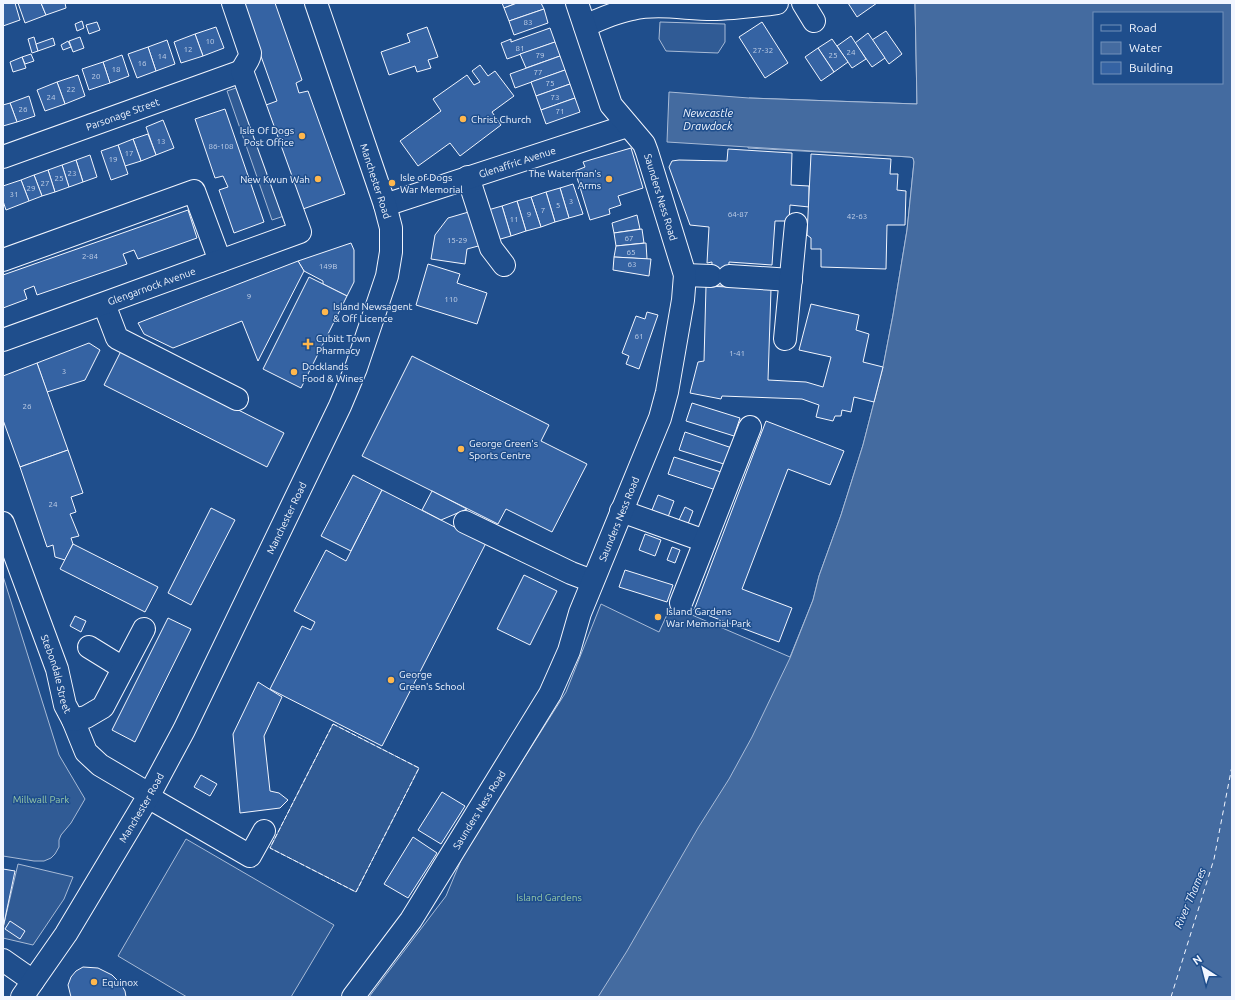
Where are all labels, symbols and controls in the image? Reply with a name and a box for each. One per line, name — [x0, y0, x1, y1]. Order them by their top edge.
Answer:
legend — [1093, 12, 1223, 84]
house number: 83 — [523, 18, 533, 27]
text: Road — [1129, 21, 1157, 34]
house number: 10 — [205, 37, 215, 46]
text: Water — [1129, 41, 1162, 54]
house number: 81 — [515, 44, 525, 53]
house number: 12 — [183, 45, 193, 54]
house number: 27-32 — [753, 46, 773, 55]
house number: 24 — [846, 48, 856, 57]
house number: 79 — [535, 51, 545, 60]
house number: 25 — [828, 51, 838, 60]
house number: 14 — [157, 52, 167, 61]
house number: 16 — [137, 59, 147, 68]
text: Building — [1129, 61, 1173, 74]
house number: 18 — [111, 65, 121, 74]
house number: 77 — [533, 68, 543, 77]
house number: 20 — [91, 72, 101, 81]
house number: 75 — [545, 79, 555, 88]
house number: 22 — [66, 85, 76, 94]
house number: 24 — [46, 93, 56, 102]
house number: 73 — [550, 93, 560, 102]
street label: Parsonage Street — [84, 96, 161, 133]
house number: 26 — [18, 105, 28, 114]
house number: 71 — [555, 107, 565, 116]
water label: Newcastle Drawdock — [683, 107, 734, 132]
marker: Christ Church — [458, 114, 468, 124]
place label: Christ Church — [471, 114, 531, 125]
place label: Isle Of Dogs Post Office — [240, 125, 294, 148]
marker: Isle Of Dogs Post Office — [297, 131, 307, 141]
house number: 13 — [156, 137, 166, 146]
house number: 86-108 — [209, 142, 234, 151]
street label: Manchester Road — [358, 142, 393, 220]
street label: Glenaffric Avenue — [477, 145, 557, 180]
house number: 17 — [124, 149, 134, 158]
street label: Saunders Ness Road — [642, 152, 679, 242]
house number: 19 — [108, 155, 118, 164]
place label: The Waterman's Arms — [528, 168, 601, 191]
house number: 23 — [67, 169, 77, 178]
place label: Isle of Dogs War Memorial — [400, 172, 463, 195]
house number: 25 — [54, 174, 64, 183]
place label: New Kwun Wah — [240, 174, 310, 185]
marker: New Kwun Wah — [313, 174, 323, 184]
marker: The Waterman's Arms — [604, 174, 614, 184]
marker: Isle of Dogs War Memorial — [387, 178, 397, 188]
house number: 27 — [40, 179, 50, 188]
house number: 29 — [26, 184, 36, 193]
house number: 31 — [9, 190, 19, 199]
house number: 3 — [569, 197, 573, 206]
house number: 5 — [556, 201, 560, 210]
house number: 7 — [541, 206, 545, 215]
house number: 9 — [527, 210, 531, 219]
house number: 64-87 — [728, 210, 748, 219]
house number: 42-63 — [847, 212, 867, 221]
house number: 11 — [509, 215, 519, 224]
house number: 67 — [624, 234, 634, 243]
house number: 15-29 — [447, 236, 467, 245]
house number: 65 — [626, 248, 636, 257]
house number: 2-84 — [82, 252, 98, 261]
house number: 63 — [627, 260, 637, 269]
house number: 149B — [319, 262, 337, 271]
street label: Glengarnock Avenue — [106, 265, 197, 307]
house number: 9 — [247, 292, 251, 301]
house number: 110 — [444, 295, 458, 304]
place label: Island Newsagent & Off Licence — [333, 301, 412, 324]
marker: Island Newsagent & Off Licence — [320, 307, 330, 317]
house number: 61 — [634, 332, 644, 341]
place label: Cubitt Town Pharmacy — [316, 333, 371, 356]
marker: Cubitt Town Pharmacy — [303, 339, 313, 349]
house number: 1-41 — [729, 349, 745, 358]
place label: Docklands Food & Wines — [302, 361, 363, 384]
house number: 3 — [62, 367, 66, 376]
marker: Docklands Food & Wines — [289, 367, 299, 377]
house number: 26 — [22, 402, 32, 411]
place label: George Green's Sports Centre — [469, 438, 538, 461]
marker: George Green's Sports Centre — [456, 444, 466, 454]
street label: Saunders Ness Road — [597, 475, 641, 563]
street label: Manchester Road — [265, 480, 309, 556]
house number: 24 — [48, 500, 58, 509]
place label: Island Gardens War Memorial Park — [666, 606, 751, 629]
marker: Island Gardens War Memorial Park — [653, 612, 663, 622]
street label: Stebondale Street — [39, 633, 73, 715]
place label: George Green's School — [399, 669, 465, 692]
marker: George Green's School — [386, 675, 396, 685]
street label: Saunders Ness Road — [451, 768, 508, 851]
street label: Manchester Road — [117, 771, 166, 844]
park label: Millwall Park — [13, 794, 69, 805]
water label: River Thames — [1172, 866, 1208, 930]
park label: Island Gardens — [516, 892, 582, 903]
north arrow — [1183, 948, 1223, 988]
text: N — [1190, 953, 1204, 967]
marker: Equinox — [89, 977, 99, 987]
place label: Equinox — [102, 977, 138, 988]

